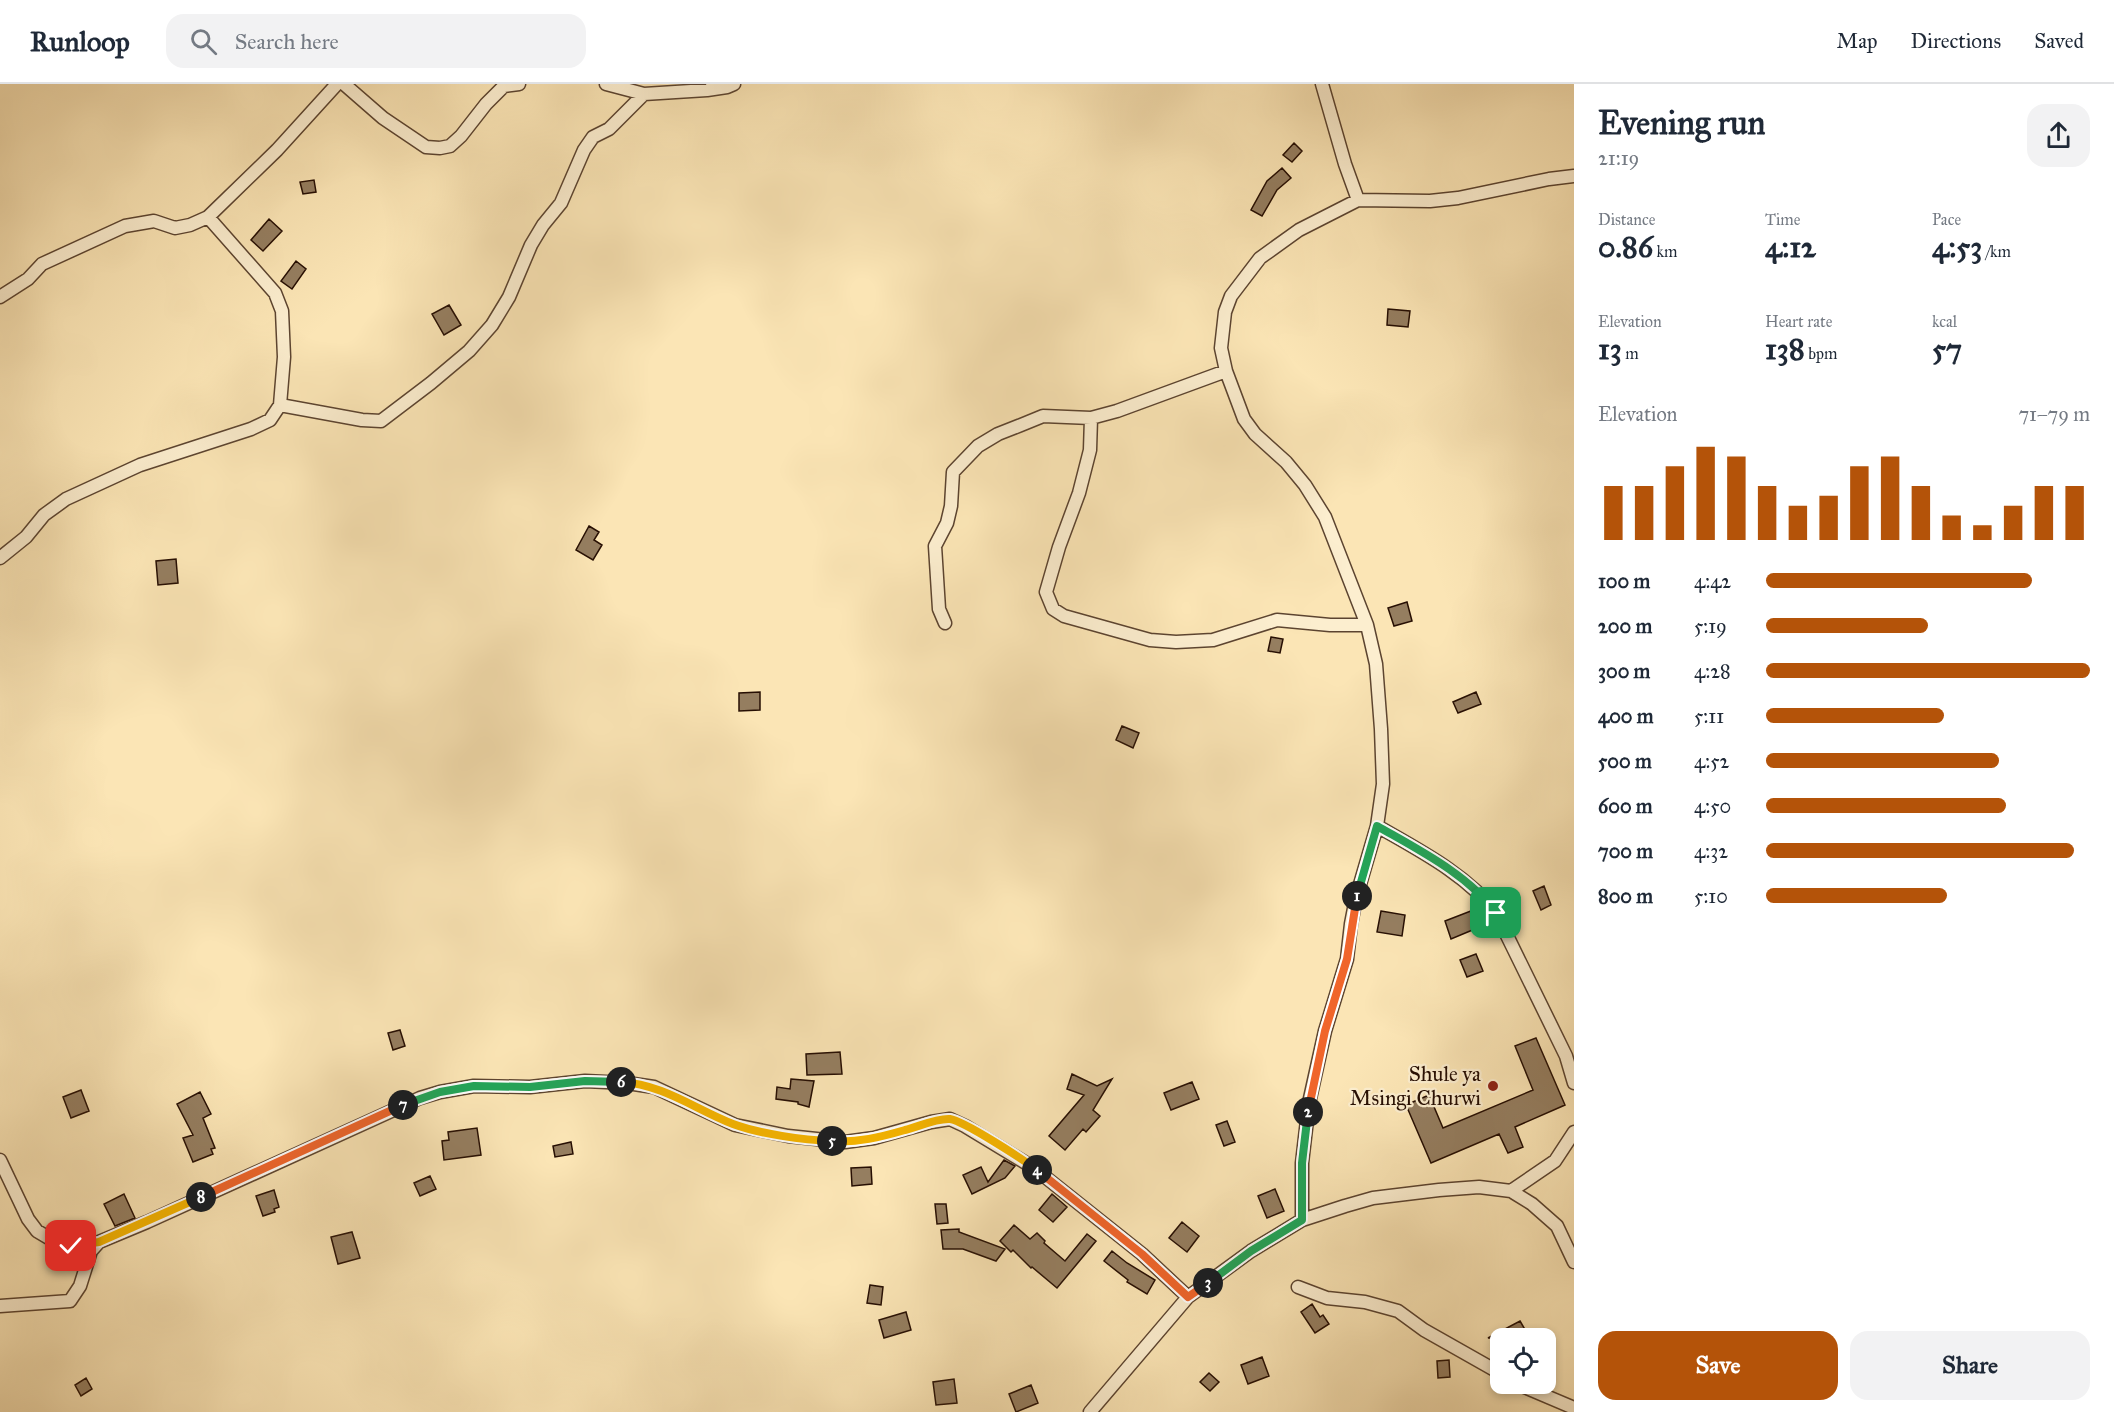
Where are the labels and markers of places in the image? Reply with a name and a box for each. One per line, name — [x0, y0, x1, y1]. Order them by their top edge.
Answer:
pin: 1 — [1342, 881, 1372, 911]
pin — [1470, 887, 1521, 938]
place label: Shule ya Msingi Churwi — [1350, 1061, 1481, 1111]
pin: 6 — [606, 1067, 636, 1097]
marker: Shule ya Msingi Churwi — [1486, 1079, 1500, 1093]
pin: 7 — [388, 1090, 418, 1120]
pin: 2 — [1293, 1097, 1323, 1127]
pin: 5 — [817, 1126, 847, 1156]
pin: 4 — [1022, 1155, 1052, 1185]
pin: 8 — [186, 1182, 216, 1212]
pin — [45, 1220, 96, 1271]
pin: 3 — [1193, 1268, 1223, 1298]

